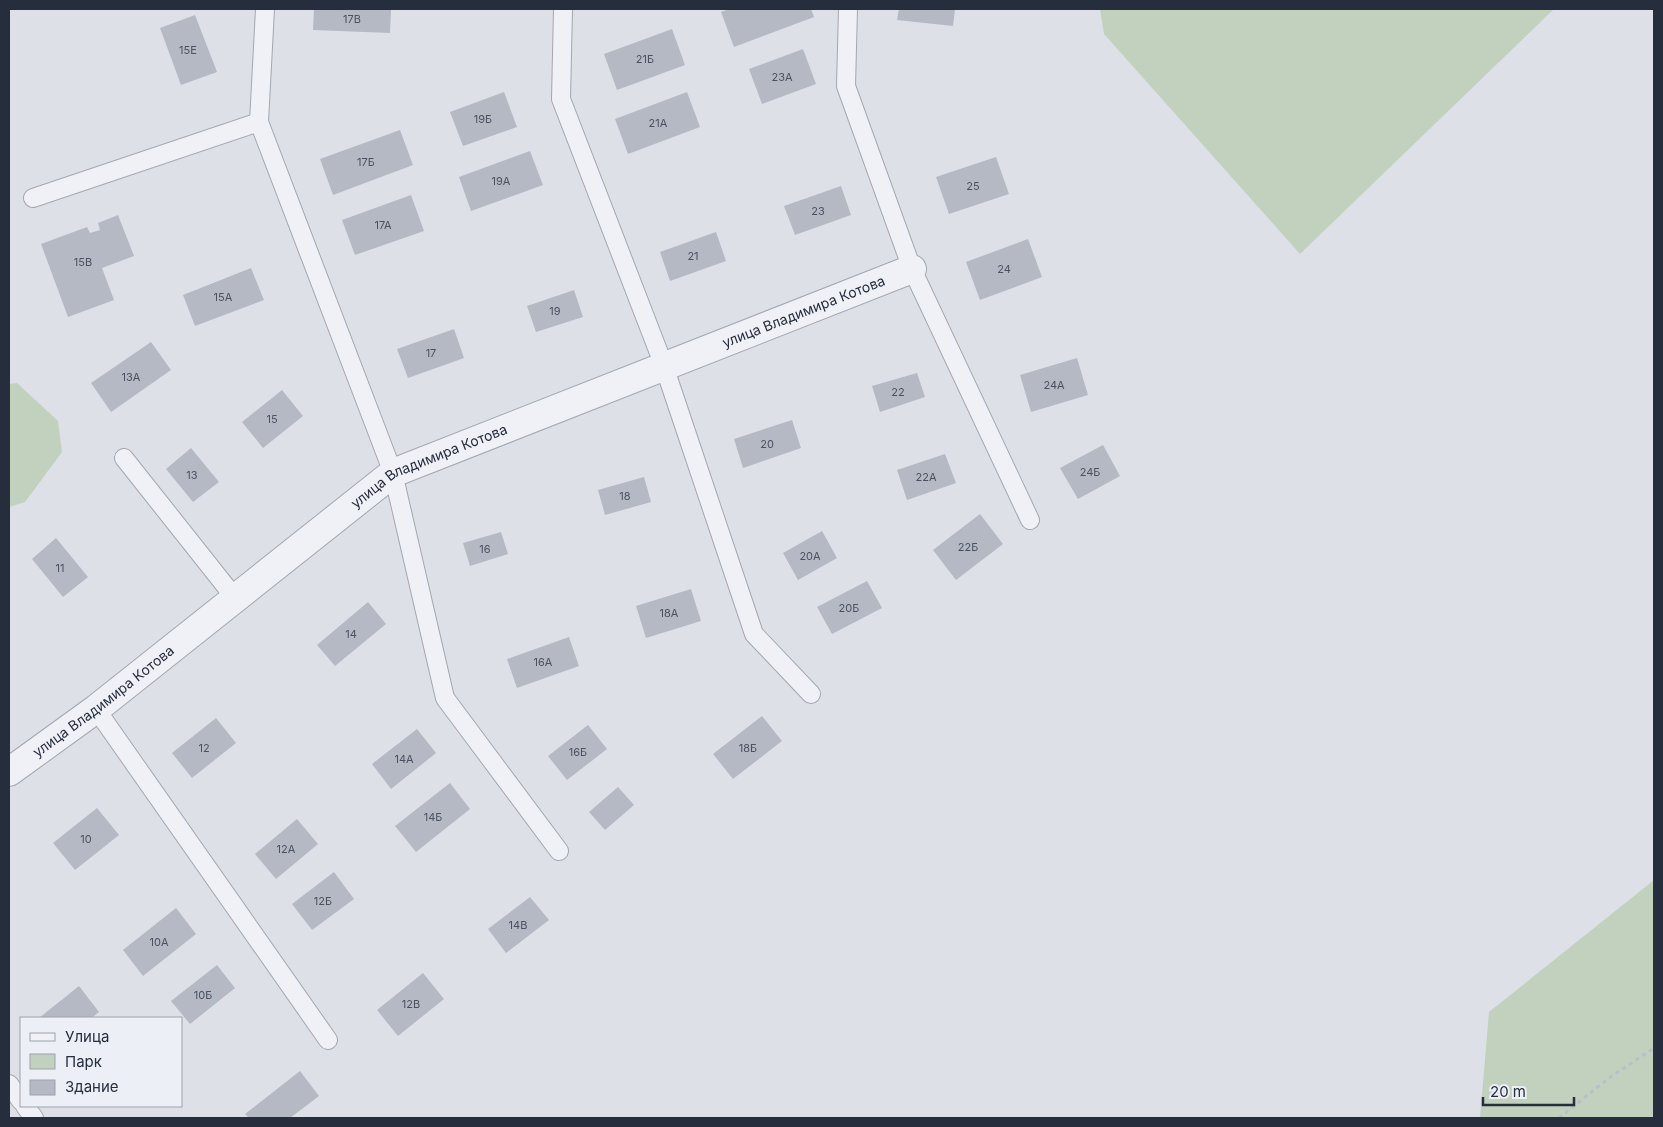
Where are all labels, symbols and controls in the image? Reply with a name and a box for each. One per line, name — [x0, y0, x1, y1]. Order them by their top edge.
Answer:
house number: 17В — [343, 12, 361, 26]
house number: 15Е — [179, 43, 197, 57]
house number: 21Б — [636, 52, 654, 66]
house number: 23А — [771, 70, 793, 84]
house number: 19Б — [474, 112, 492, 126]
house number: 21А — [649, 116, 668, 130]
house number: 17Б — [357, 155, 375, 169]
house number: 19А — [492, 174, 511, 188]
house number: 25 — [966, 179, 980, 193]
house number: 23 — [811, 204, 825, 218]
house number: 17А — [374, 218, 392, 232]
house number: 21 — [687, 249, 699, 263]
house number: 15В — [74, 255, 92, 269]
house number: 24 — [997, 262, 1011, 276]
street label: улица Владимира Котова — [720, 272, 887, 351]
house number: 15А — [214, 290, 233, 304]
house number: 19 — [549, 304, 561, 318]
house number: 17 — [426, 346, 436, 360]
house number: 13А — [122, 370, 141, 384]
house number: 24А — [1043, 378, 1065, 392]
house number: 22 — [891, 385, 905, 399]
house number: 15 — [266, 412, 278, 426]
street label: улица Владимира Котова — [347, 420, 509, 511]
house number: 20 — [760, 437, 774, 451]
house number: 24Б — [1080, 465, 1100, 479]
house number: 13 — [186, 468, 198, 482]
house number: 22А — [915, 470, 937, 484]
house number: 18 — [619, 489, 631, 503]
house number: 22Б — [958, 540, 978, 554]
house number: 16 — [479, 542, 491, 556]
house number: 20А — [799, 549, 821, 563]
house number: 11 — [56, 561, 64, 575]
house number: 20Б — [839, 601, 859, 615]
house number: 18А — [660, 606, 679, 620]
house number: 14 — [345, 627, 357, 641]
street label: улица Владимира Котова — [29, 641, 177, 760]
house number: 16А — [534, 655, 553, 669]
house number: 12 — [198, 741, 210, 755]
house number: 18Б — [739, 741, 757, 755]
house number: 16Б — [569, 745, 587, 759]
house number: 14А — [394, 752, 414, 766]
house number: 14Б — [424, 810, 442, 824]
house number: 10 — [80, 832, 92, 846]
house number: 12А — [277, 842, 296, 856]
house number: 12Б — [314, 894, 332, 908]
house number: 14В — [509, 918, 527, 932]
house number: 10А — [149, 935, 169, 949]
house number: 10Б — [194, 988, 212, 1002]
house number: 12В — [402, 997, 420, 1011]
legend — [20, 1017, 182, 1107]
text: Улица — [65, 1027, 109, 1046]
text: Парк — [65, 1052, 102, 1071]
scale bar — [1483, 1074, 1574, 1106]
text: Здание — [65, 1077, 119, 1096]
text: 20 m — [1490, 1082, 1526, 1101]

